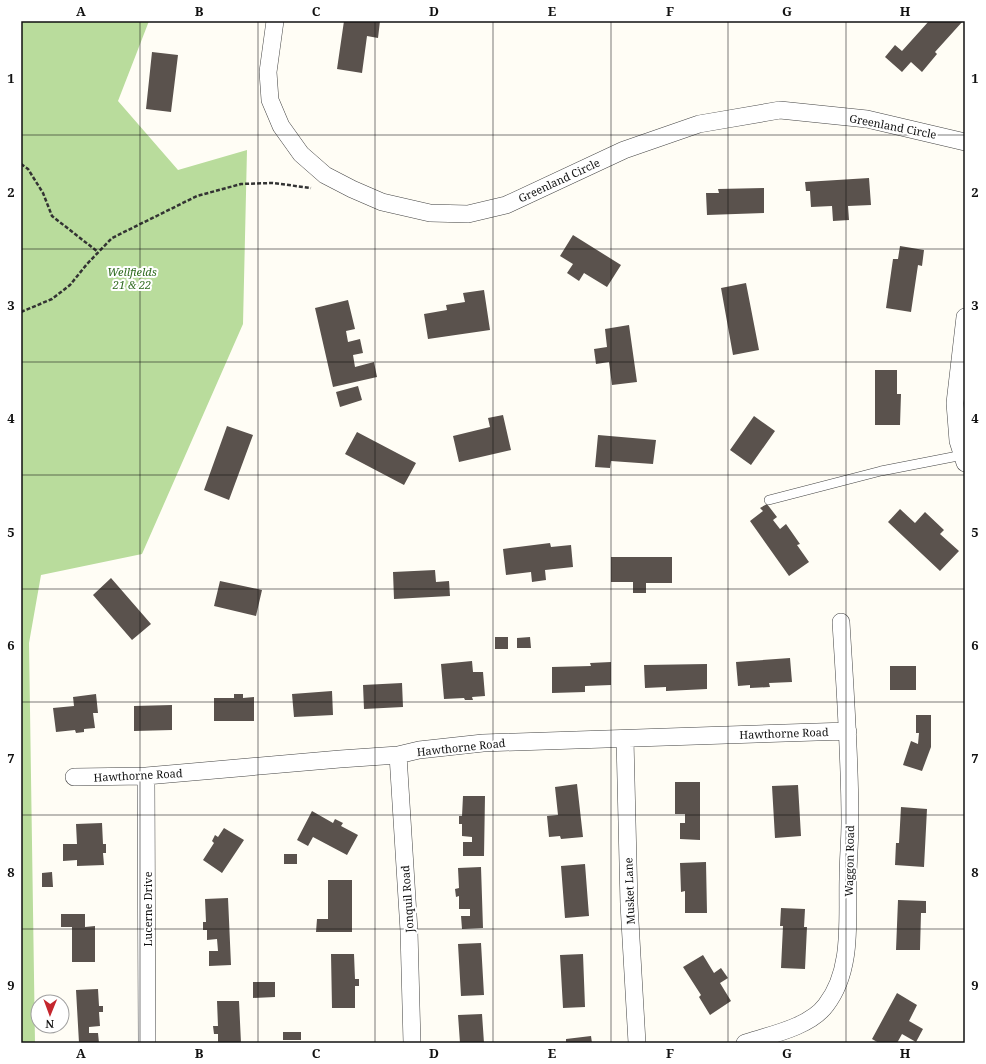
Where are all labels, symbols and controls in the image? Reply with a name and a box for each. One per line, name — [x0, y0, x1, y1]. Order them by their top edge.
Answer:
text: A — [76, 2, 86, 20]
text: B — [195, 2, 204, 20]
text: C — [312, 2, 321, 20]
text: D — [429, 2, 439, 20]
text: E — [548, 2, 557, 20]
text: F — [666, 2, 674, 20]
text: G — [782, 2, 792, 20]
text: H — [900, 2, 911, 20]
text: 1 — [7, 69, 15, 87]
text: 1 — [971, 69, 979, 87]
street label: Greenland Circle — [848, 110, 938, 142]
street label: Greenland Circle — [516, 154, 602, 205]
text: 2 — [7, 183, 15, 201]
text: 2 — [971, 183, 979, 201]
park label: Wellfields 21 & 22 — [107, 264, 157, 292]
text: 3 — [7, 296, 15, 314]
text: 3 — [971, 296, 979, 314]
text: 4 — [7, 409, 15, 427]
text: 4 — [971, 409, 979, 427]
text: 5 — [7, 523, 15, 541]
text: 5 — [971, 523, 979, 541]
text: 6 — [7, 636, 15, 654]
text: 6 — [971, 636, 979, 654]
street label: Hawthorne Road — [739, 724, 829, 742]
street label: Hawthorne Road — [416, 735, 506, 759]
text: 7 — [7, 749, 15, 767]
text: 7 — [971, 749, 979, 767]
street label: Hawthorne Road — [93, 765, 183, 785]
street label: Waggon Road — [841, 825, 857, 897]
street label: Musket Lane — [620, 857, 638, 925]
text: 8 — [7, 863, 15, 881]
text: 8 — [971, 863, 979, 881]
street label: Jonquil Road — [397, 865, 417, 934]
street label: Lucerne Drive — [140, 871, 155, 947]
text: 9 — [7, 976, 15, 994]
text: 9 — [971, 976, 979, 994]
north arrow — [30, 994, 70, 1034]
text: N — [45, 1017, 54, 1032]
text: A — [76, 1044, 86, 1062]
text: B — [195, 1044, 204, 1062]
text: C — [312, 1044, 321, 1062]
text: D — [429, 1044, 439, 1062]
text: E — [548, 1044, 557, 1062]
text: F — [666, 1044, 674, 1062]
text: G — [782, 1044, 792, 1062]
text: H — [900, 1044, 911, 1062]

